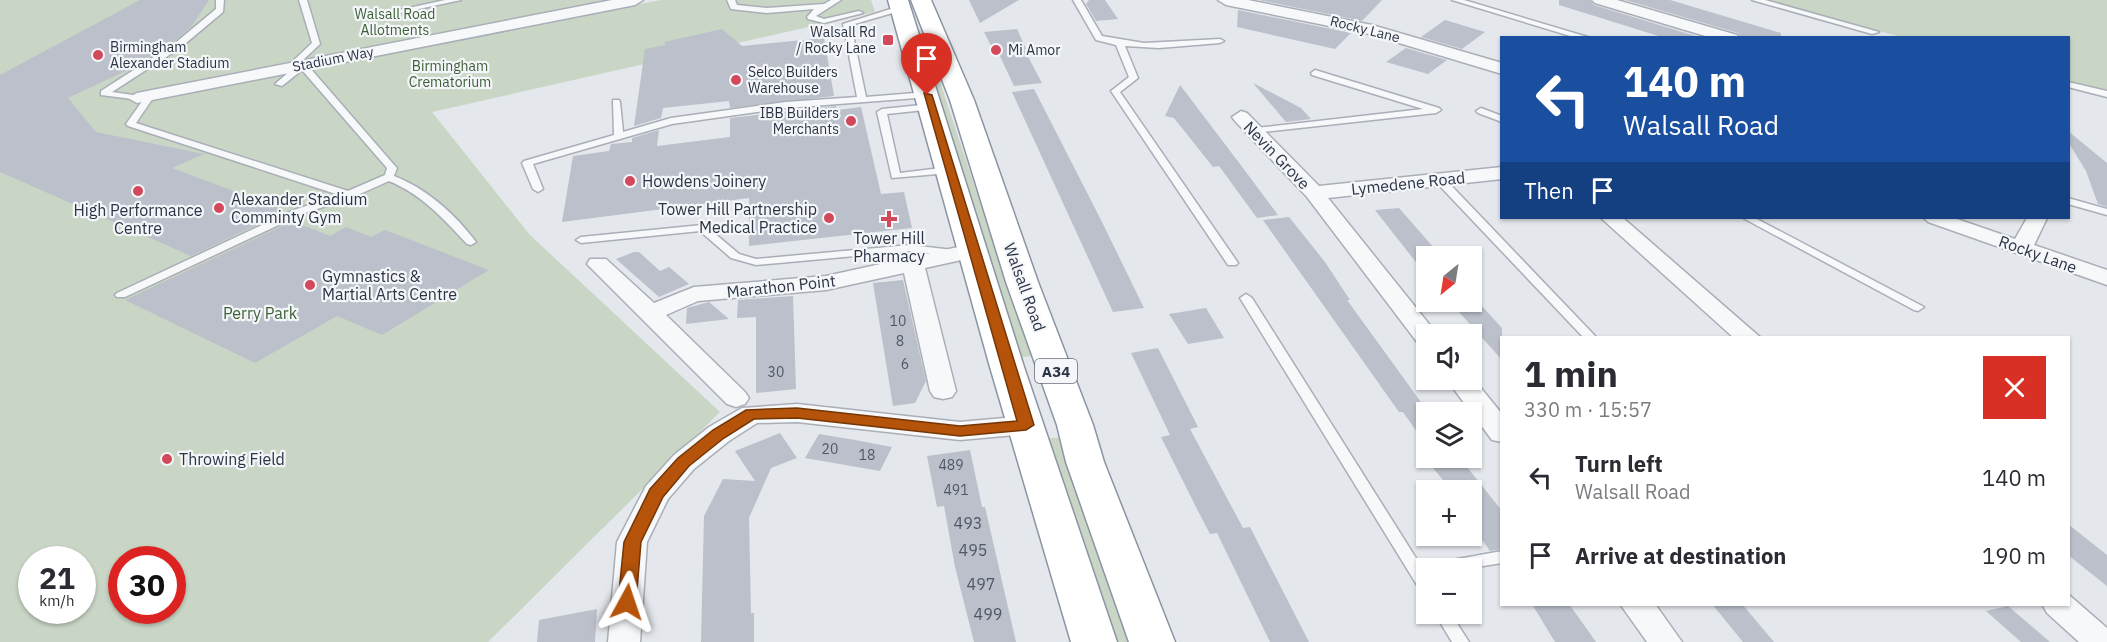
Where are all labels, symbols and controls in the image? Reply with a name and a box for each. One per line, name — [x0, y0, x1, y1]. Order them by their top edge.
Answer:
park label: Walsall Road Allotments — [355, 5, 435, 39]
street label: Rocky Lane — [1328, 12, 1402, 46]
place label: Walsall Rd / Rocky Lane — [796, 23, 876, 57]
marker: Walsall Rd / Rocky Lane — [881, 33, 895, 47]
pin — [901, 33, 952, 95]
place label: Birmingham Alexander Stadium — [110, 38, 229, 72]
place label: Mi Amor — [1008, 41, 1060, 59]
street label: Stadium Way — [291, 42, 375, 76]
icon: arrive — [910, 42, 943, 75]
marker: Mi Amor — [989, 43, 1003, 57]
marker: Birmingham Alexander Stadium — [91, 48, 105, 62]
text: 140 m — [1623, 54, 1746, 109]
park label: Birmingham Crematorium — [409, 57, 491, 91]
icon: left — [1524, 60, 1602, 138]
place label: Selco Builders Warehouse — [748, 63, 838, 97]
marker: Selco Builders Warehouse — [729, 73, 743, 87]
place label: IBB Builders Merchants — [760, 104, 839, 138]
text: Walsall Road — [1623, 107, 1779, 142]
marker: IBB Builders Merchants — [844, 114, 858, 128]
street label: Nevin Grove — [1240, 117, 1315, 193]
street label: Lymedene Road — [1350, 167, 1466, 199]
place label: Howdens Joinery — [642, 171, 766, 191]
marker: Howdens Joinery — [623, 174, 637, 188]
icon: arrive — [1586, 174, 1619, 207]
text: Then — [1524, 176, 1574, 205]
marker: High Performance Centre — [131, 184, 145, 198]
place label: Alexander Stadium Comminty Gym — [231, 189, 367, 227]
place label: Tower Hill Partnership Medical Practice — [658, 199, 817, 237]
place label: High Performance Centre — [73, 200, 203, 238]
marker: Alexander Stadium Comminty Gym — [212, 201, 226, 215]
marker: Tower Hill Partnership Medical Practice — [822, 211, 836, 225]
marker: Tower Hill Pharmacy — [882, 212, 896, 226]
place label: Tower Hill Pharmacy — [853, 228, 925, 266]
street label: Rocky Lane — [1996, 231, 2080, 277]
street label: Walsall Road — [1000, 240, 1050, 334]
north arrow — [1416, 246, 1482, 312]
map controls — [1416, 246, 1482, 624]
place label: Gymnastics & Martial Arts Centre — [322, 266, 457, 304]
street label: Marathon Point — [726, 270, 836, 302]
marker: Gymnastics & Martial Arts Centre — [303, 278, 317, 292]
park label: Perry Park — [223, 303, 298, 323]
house number: 10 — [890, 312, 906, 330]
button: sound — [1416, 324, 1482, 390]
house number: 8 — [896, 332, 904, 350]
text: 1 min — [1524, 350, 1618, 397]
house number: 6 — [901, 355, 909, 373]
button: close — [1983, 356, 2046, 419]
road number: A34 — [1035, 359, 1077, 383]
house number: 30 — [768, 363, 784, 381]
text: 330 m · 15:57 — [1524, 396, 1652, 423]
button: layers — [1416, 402, 1482, 468]
house number: 20 — [822, 440, 838, 458]
house number: 18 — [859, 446, 875, 464]
place label: Throwing Field — [179, 449, 285, 469]
text: Turn left — [1575, 449, 1663, 478]
marker: Throwing Field — [160, 452, 174, 466]
house number: 489 — [938, 456, 964, 474]
icon: left — [1524, 461, 1557, 494]
text: 140 m — [1982, 463, 2046, 492]
text: Walsall Road — [1575, 478, 1691, 505]
button: + — [1416, 480, 1482, 546]
house number: 491 — [943, 481, 969, 499]
house number: 493 — [954, 513, 982, 533]
icon: arrive — [1524, 539, 1557, 572]
house number: 495 — [959, 540, 987, 560]
text: Arrive at destination — [1575, 541, 1786, 570]
text: 190 m — [1982, 541, 2046, 570]
speed limit sign: 30 — [108, 546, 186, 624]
text: 21 — [39, 558, 75, 597]
button: − — [1416, 558, 1482, 624]
position arrow — [595, 570, 659, 634]
house number: 497 — [967, 574, 995, 594]
text: km/h — [39, 591, 75, 610]
house number: 499 — [974, 604, 1002, 624]

